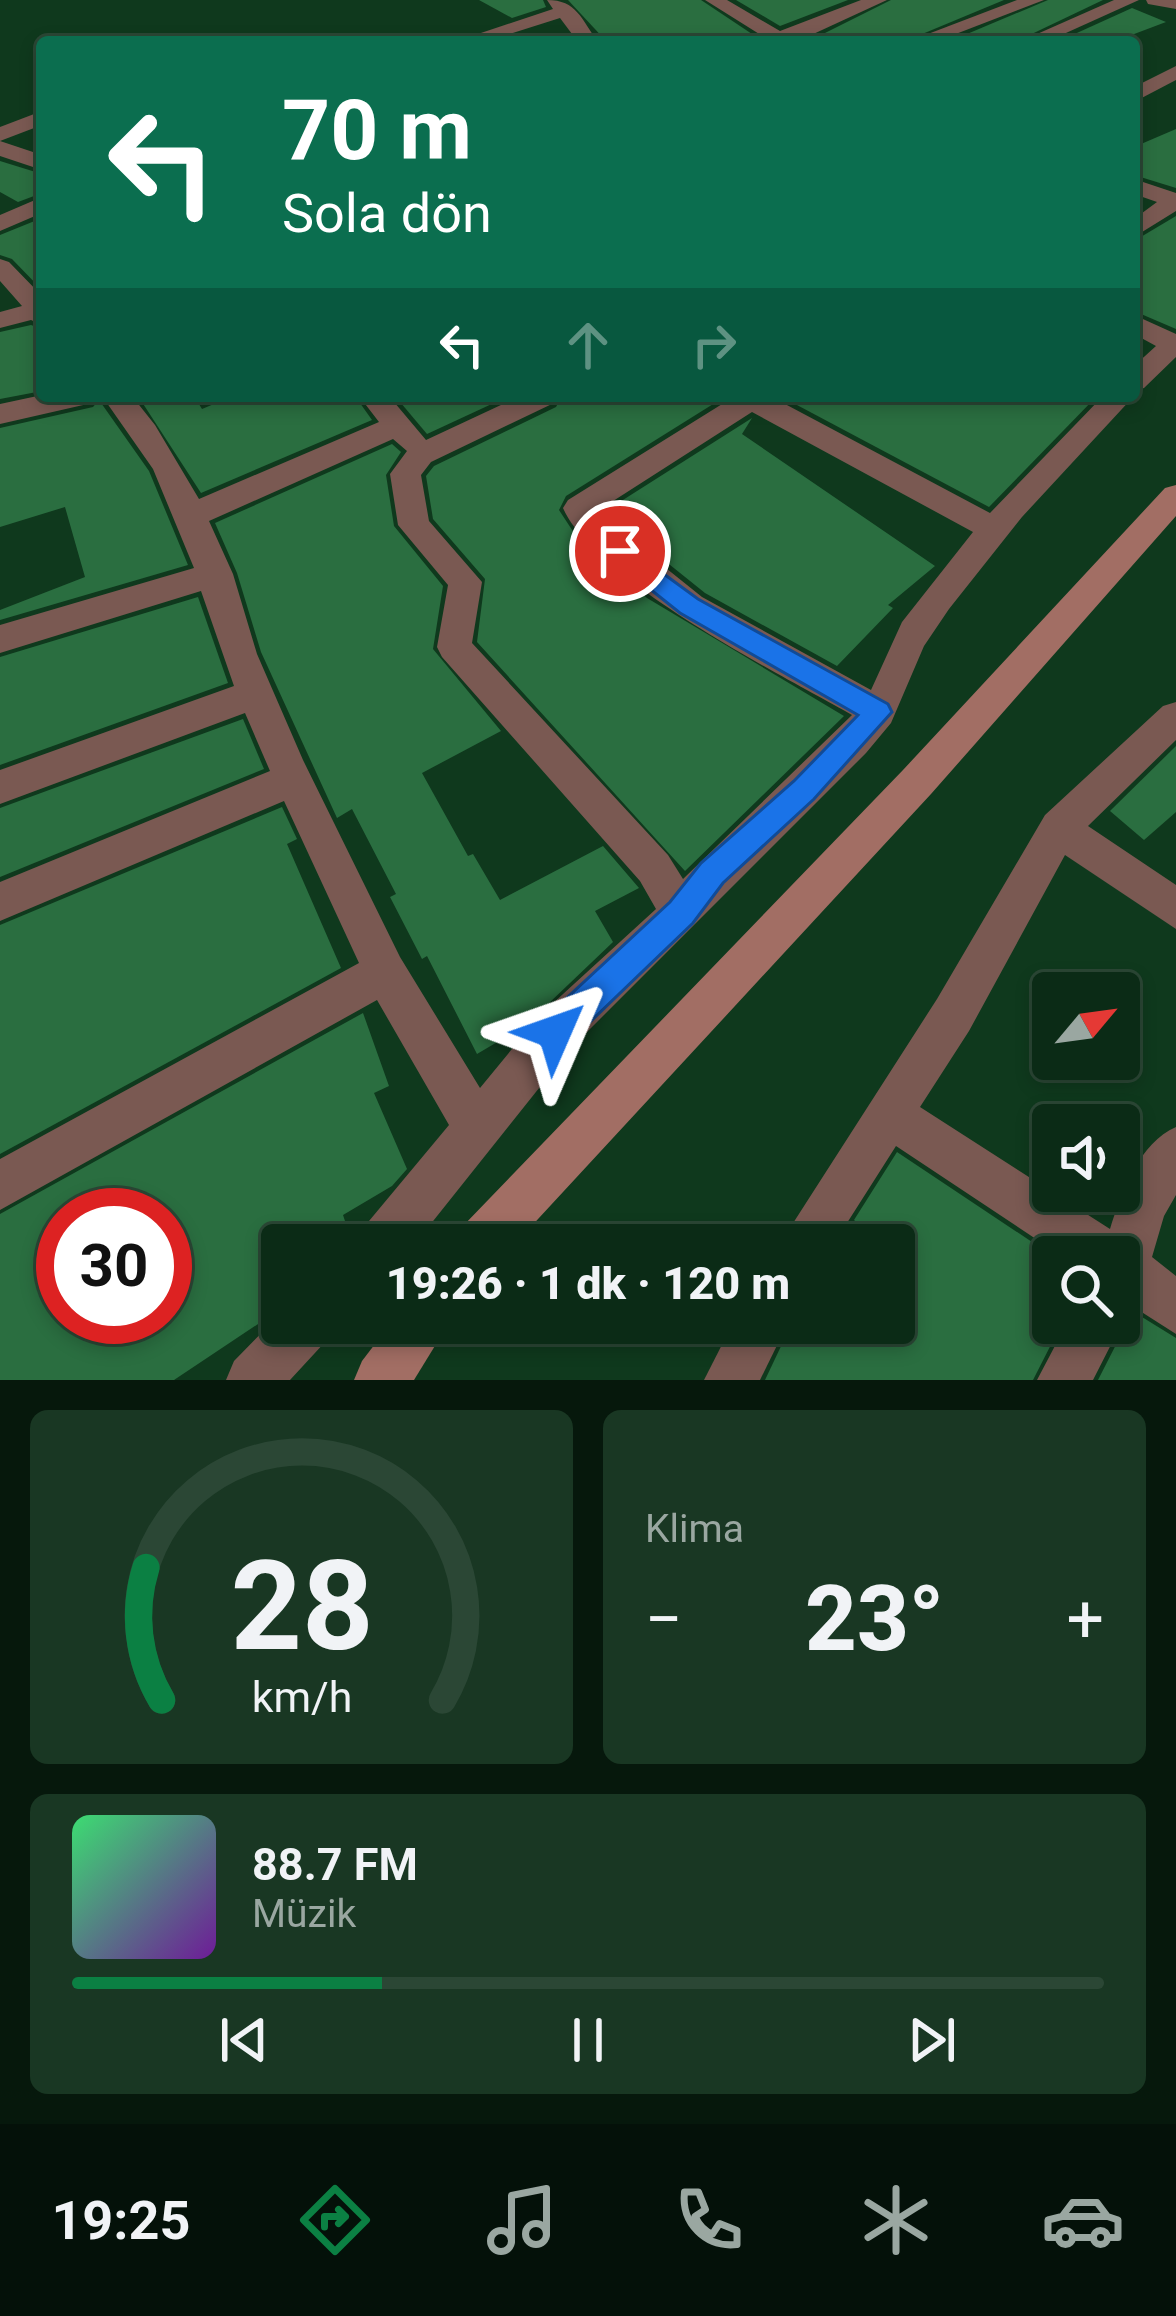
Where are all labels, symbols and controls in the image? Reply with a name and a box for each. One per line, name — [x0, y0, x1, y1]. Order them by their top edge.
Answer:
text: 70 m — [282, 81, 472, 180]
icon: left — [84, 84, 240, 240]
text: Sola dön — [282, 182, 492, 245]
icon: left — [429, 312, 495, 378]
icon: ahead — [555, 312, 621, 378]
icon: right — [681, 312, 747, 378]
pin — [569, 500, 671, 602]
icon: arrive — [587, 518, 653, 584]
position arrow — [492, 969, 618, 1095]
north arrow — [1032, 972, 1140, 1080]
map controls — [1032, 972, 1140, 1344]
button: sound — [1032, 1104, 1140, 1212]
speed limit sign: 30 — [36, 1188, 192, 1344]
button: search — [1032, 1236, 1140, 1344]
text: 19:26 · 1 dk · 120 m — [386, 1257, 790, 1310]
text: Klima — [645, 1506, 744, 1552]
text: 28 — [230, 1533, 373, 1679]
text: 23° — [805, 1567, 944, 1672]
text: − — [645, 1581, 683, 1658]
text: + — [1067, 1581, 1104, 1658]
text: km/h — [251, 1672, 352, 1722]
text: 88.7 FM — [252, 1838, 418, 1891]
text: Müzik — [252, 1891, 356, 1937]
icon: previous — [211, 2007, 277, 2073]
icon: pause — [555, 2007, 621, 2073]
icon: next — [899, 2007, 965, 2073]
icon: directions — [293, 2178, 377, 2262]
icon: music — [480, 2178, 564, 2262]
icon: phone — [667, 2178, 751, 2262]
icon: climate — [854, 2178, 938, 2262]
icon: car — [1041, 2178, 1125, 2262]
text: 19:25 — [51, 2189, 191, 2252]

